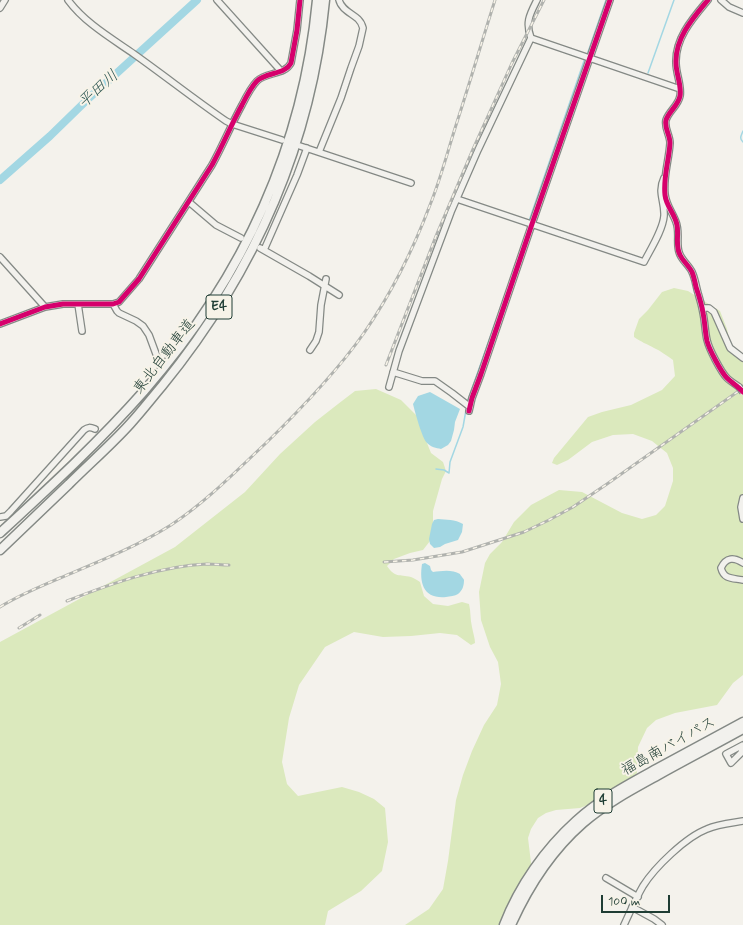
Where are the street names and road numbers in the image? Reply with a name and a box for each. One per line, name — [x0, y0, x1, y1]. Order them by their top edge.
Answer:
road number: E4 — [206, 295, 232, 319]
street label: 東北自動車道 — [130, 316, 200, 398]
street label: 福島南バイパス — [619, 714, 719, 780]
road number: 4 — [594, 789, 612, 813]

